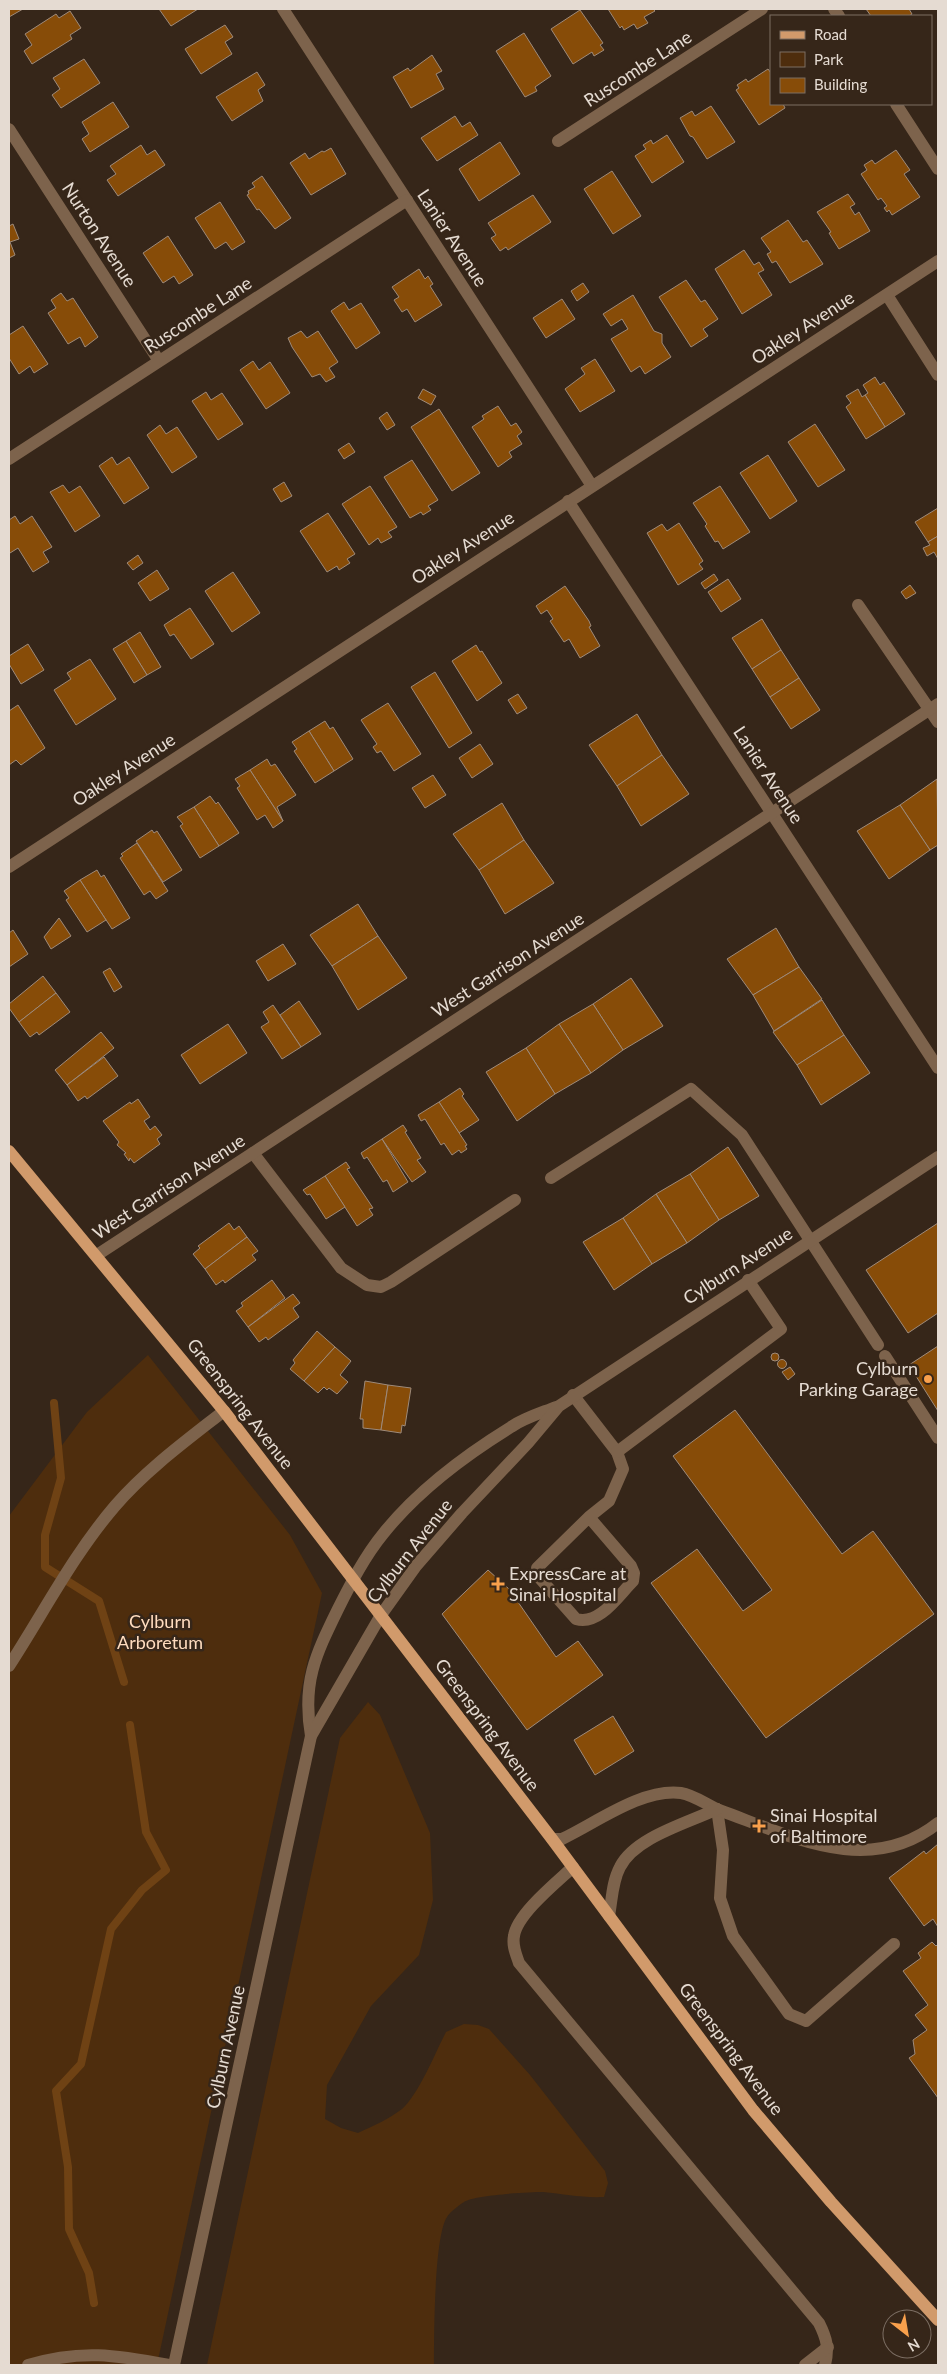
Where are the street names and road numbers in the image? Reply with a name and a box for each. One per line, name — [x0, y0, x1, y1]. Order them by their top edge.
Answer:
street label: Ruscombe Lane — [579, 25, 695, 111]
street label: Nurton Avenue — [58, 178, 142, 291]
street label: Lanier Avenue — [413, 185, 493, 290]
street label: Ruscombe Lane — [139, 271, 255, 357]
street label: Oakley Avenue — [747, 286, 858, 369]
street label: Oakley Avenue — [407, 506, 518, 589]
street label: Lanier Avenue — [729, 722, 809, 827]
street label: Oakley Avenue — [68, 728, 179, 811]
street label: West Garrison Avenue — [427, 907, 588, 1022]
street label: West Garrison Avenue — [88, 1129, 249, 1244]
street label: Cylburn Avenue — [679, 1222, 796, 1309]
street label: Greenspring Avenue — [183, 1334, 299, 1473]
street label: Cylburn Avenue — [362, 1494, 457, 1607]
street label: Greenspring Avenue — [431, 1654, 545, 1795]
street label: Greenspring Avenue — [675, 1978, 789, 2119]
street label: Cylburn Avenue — [201, 1983, 249, 2110]

